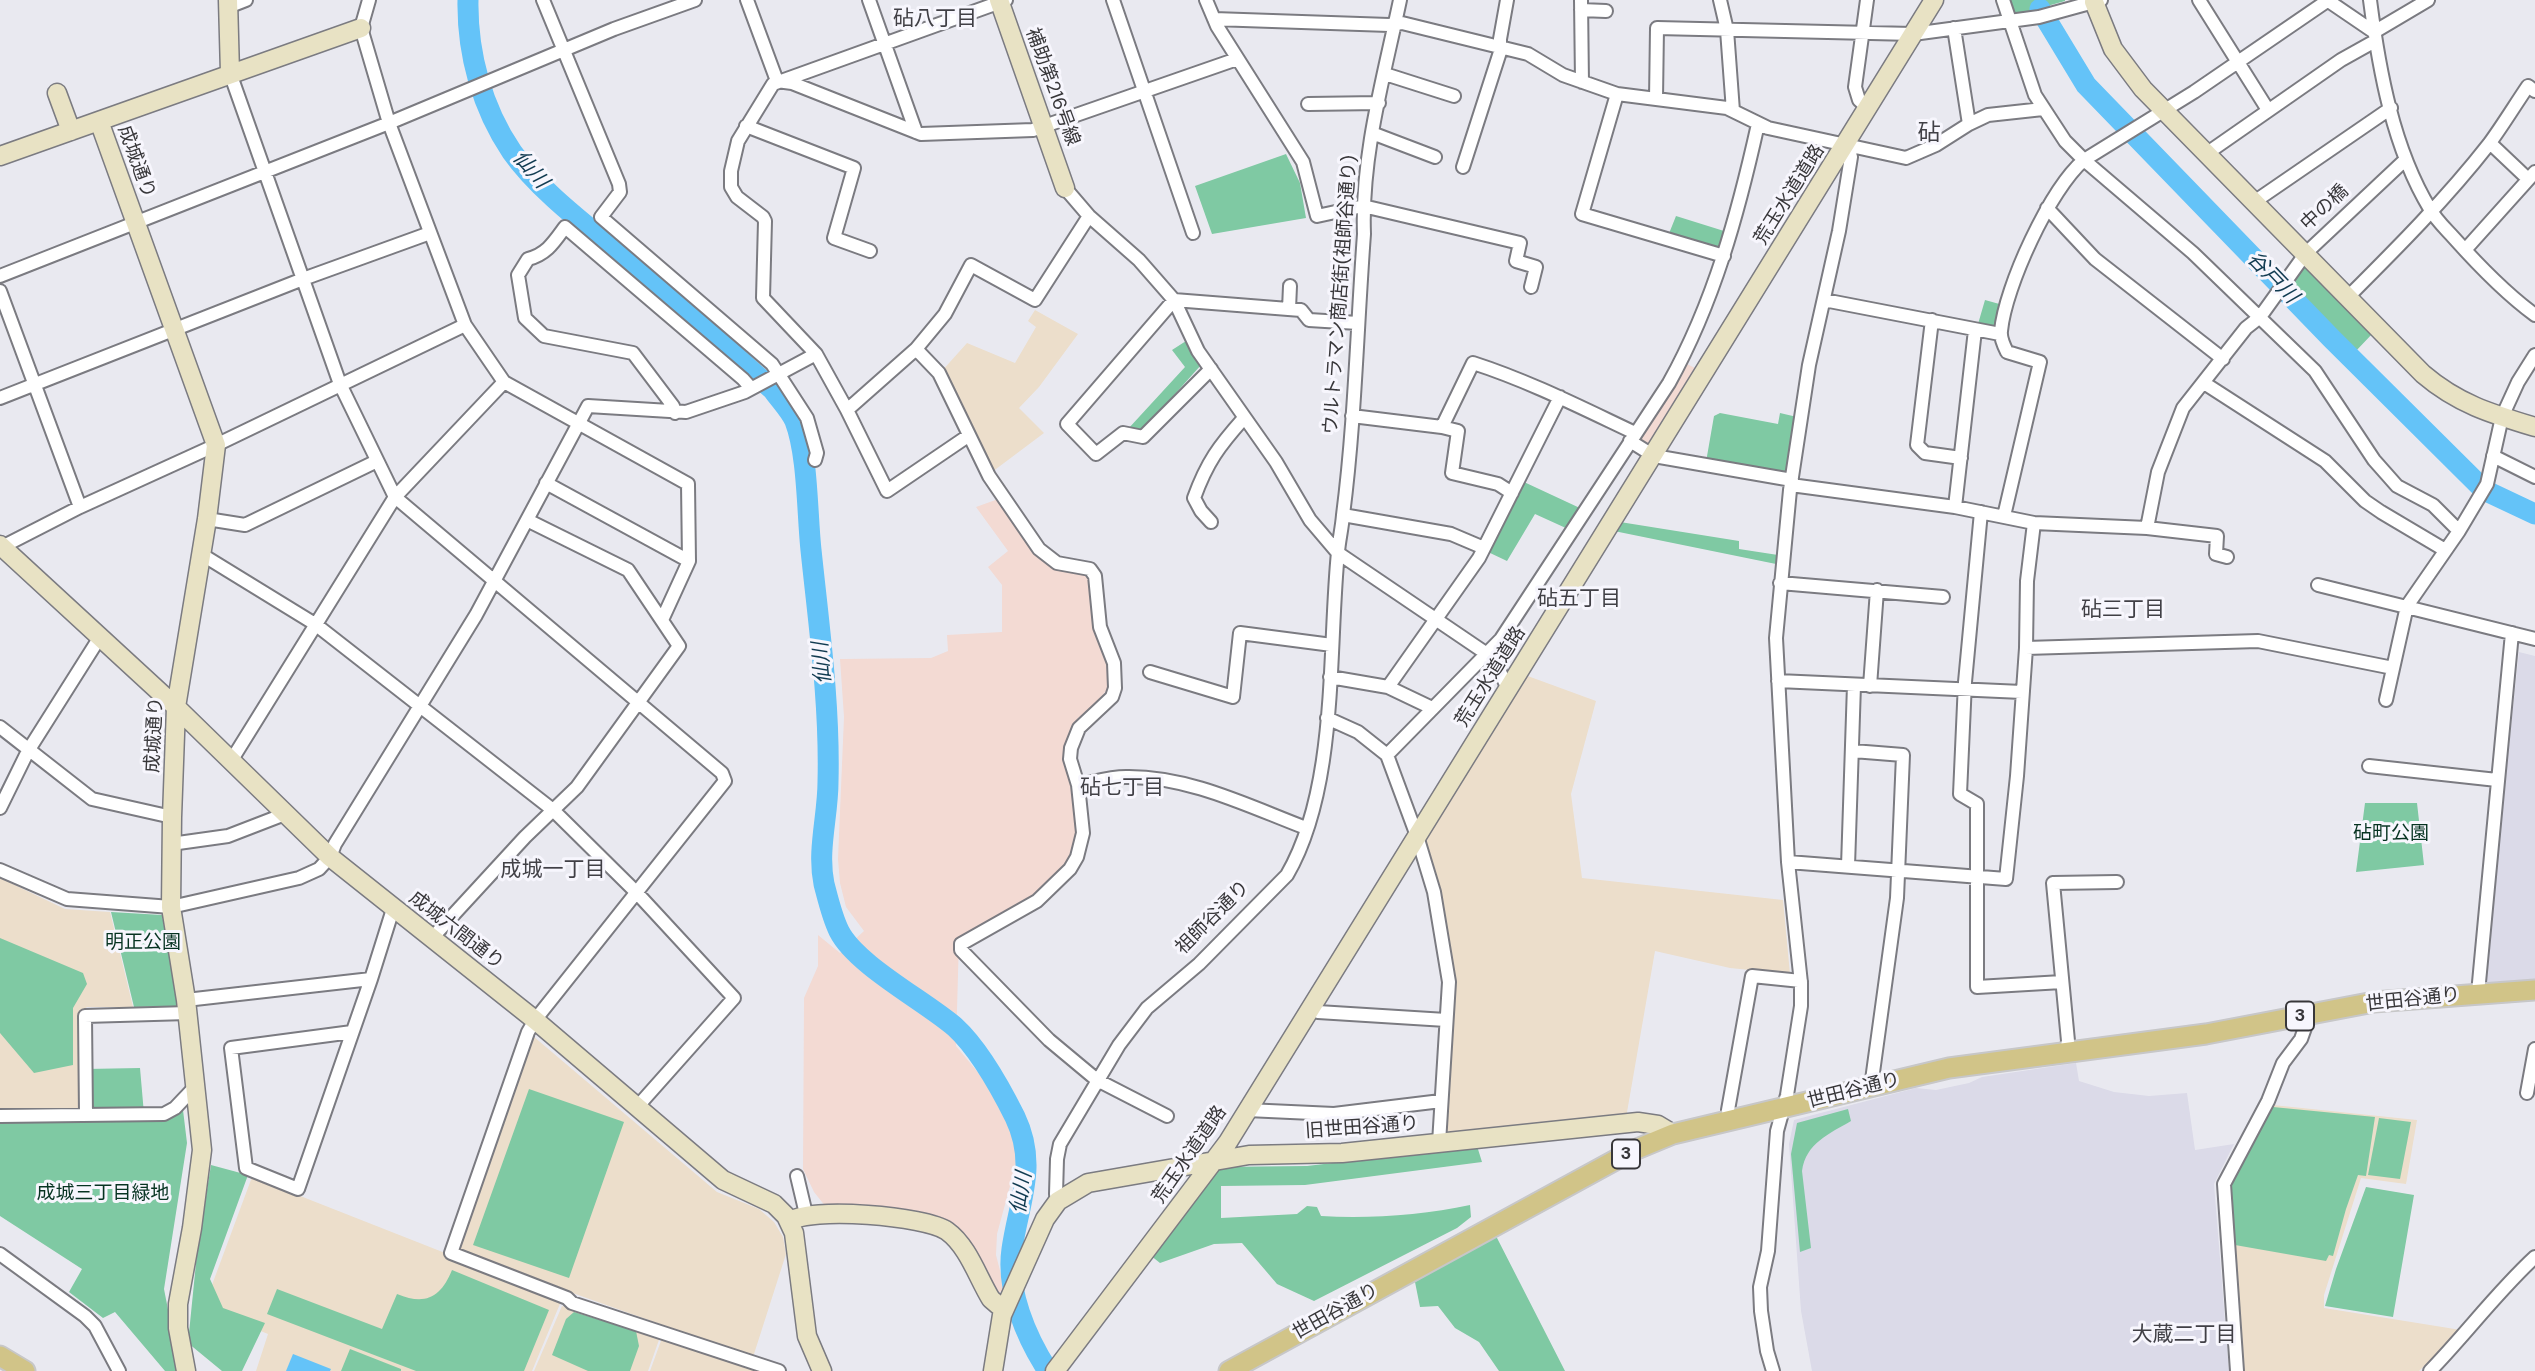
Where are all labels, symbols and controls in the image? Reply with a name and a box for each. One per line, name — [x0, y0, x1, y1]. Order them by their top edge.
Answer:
district label: 砧八丁目 — [893, 6, 977, 32]
street label: 補助第216号線 — [1020, 25, 1084, 149]
district label: 砧 — [1918, 120, 1940, 148]
street label: 成城通り — [112, 122, 160, 202]
street label: 荒玉水道道路 — [1750, 141, 1830, 249]
water label: 仙川 — [507, 146, 553, 194]
street label: ウルトラマン商店街(祖師谷通り) — [1320, 154, 1362, 436]
street label: 中の橋 — [2296, 180, 2354, 236]
water label: 谷戸川 — [2241, 247, 2303, 309]
district label: 砧五丁目 — [1537, 586, 1621, 612]
district label: 砧三丁目 — [2081, 597, 2165, 623]
street label: 荒玉水道道路 — [1451, 623, 1531, 731]
water label: 仙川 — [809, 641, 837, 685]
street label: 成城通り — [142, 696, 168, 774]
district label: 砧七丁目 — [1080, 775, 1164, 801]
park label: 砧町公園 — [2353, 823, 2429, 845]
district label: 成城一丁目 — [501, 857, 605, 883]
street label: 祖師谷通り — [1171, 876, 1255, 960]
street label: 成城六間通り — [404, 887, 508, 975]
park label: 明正公園 — [105, 932, 181, 954]
street label: 世田谷通り — [2365, 984, 2461, 1016]
road number: 3 — [2286, 1001, 2314, 1030]
street label: 世田谷通り — [1805, 1068, 1903, 1114]
street label: 荒玉水道道路 — [1148, 1102, 1232, 1208]
street label: 旧世田谷通り — [1304, 1113, 1420, 1143]
road number: 3 — [1612, 1140, 1640, 1168]
water label: 仙川 — [1006, 1170, 1038, 1216]
park label: 成城三丁目緑地 — [37, 1183, 169, 1205]
street label: 世田谷通り — [1289, 1279, 1383, 1345]
district label: 大蔵二丁目 — [2132, 1322, 2236, 1348]

